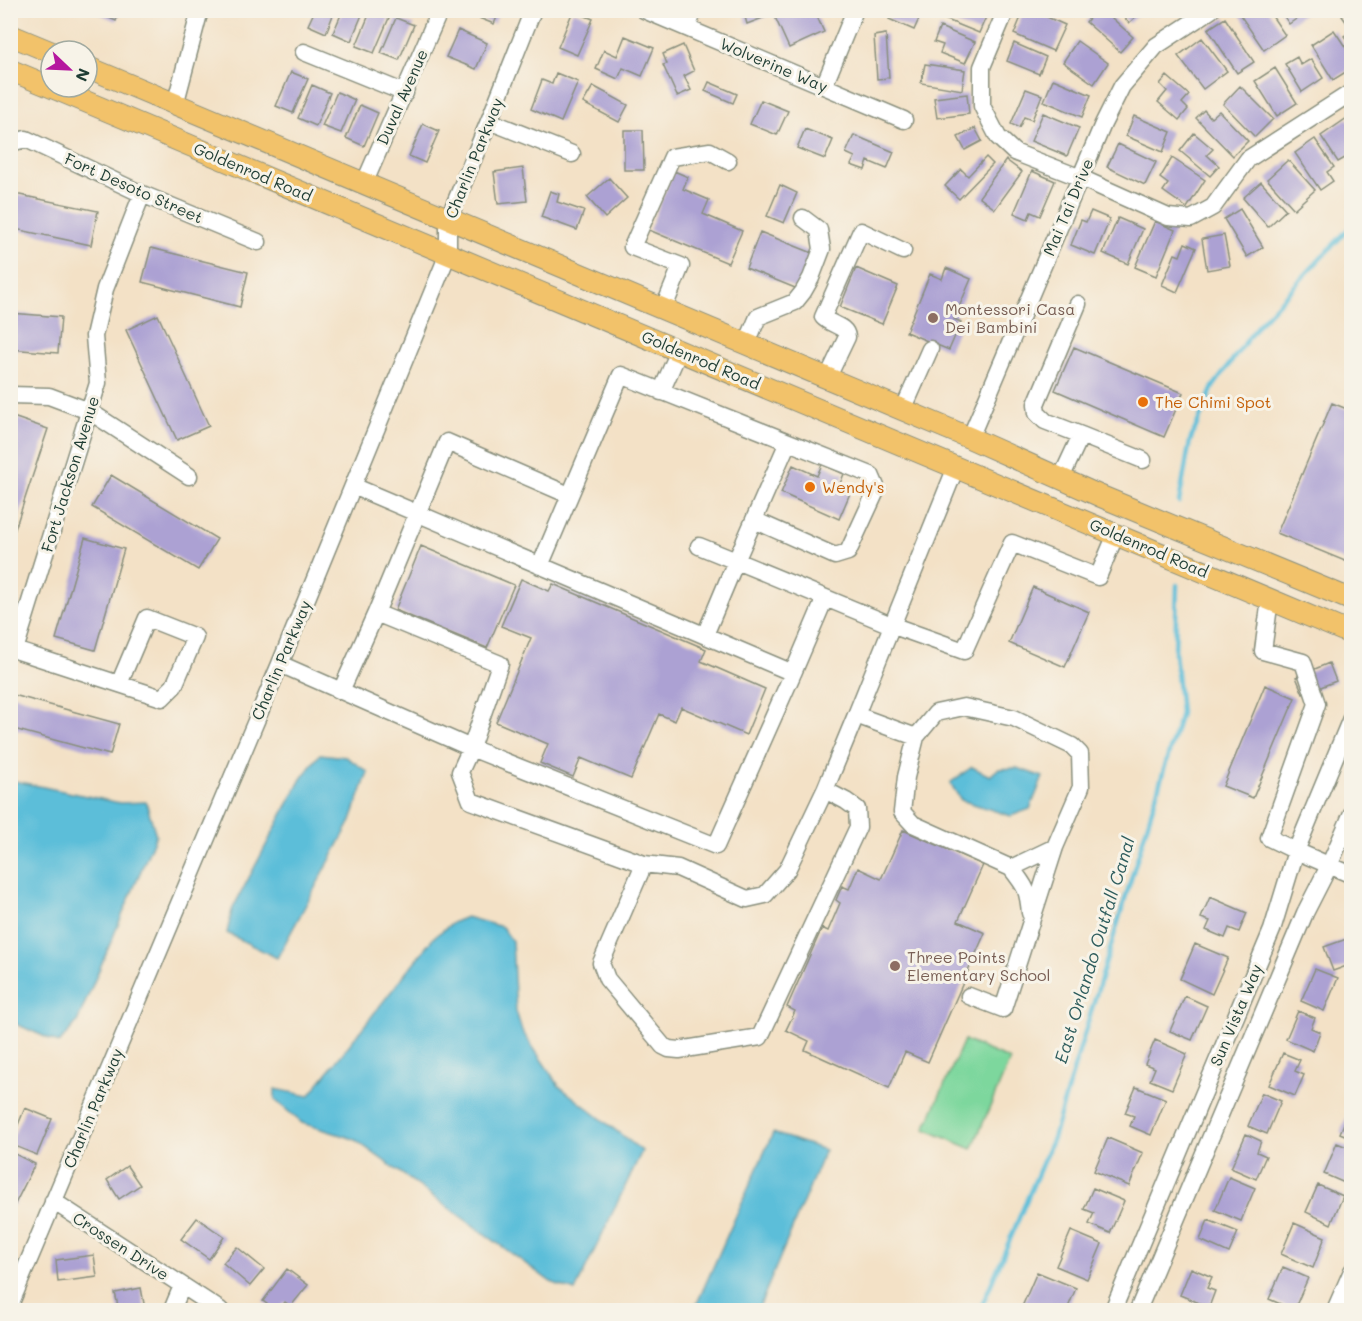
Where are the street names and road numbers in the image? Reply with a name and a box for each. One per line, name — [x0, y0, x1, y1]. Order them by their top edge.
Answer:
street label: Wolverine Way — [717, 32, 831, 97]
street label: Duval Avenue — [371, 46, 432, 148]
street label: Charlin Parkway — [440, 94, 507, 221]
street label: Goldenrod Road — [191, 137, 316, 206]
street label: Fort Desoto Street — [62, 148, 207, 228]
street label: Mai Tai Drive — [1038, 155, 1098, 259]
street label: Goldenrod Road — [639, 325, 764, 394]
street label: Fort Jackson Avenue — [36, 393, 103, 554]
street label: Goldenrod Road — [1087, 513, 1212, 582]
street label: Charlin Parkway — [246, 597, 315, 723]
street label: Sun Vista Way — [1205, 960, 1267, 1069]
street label: Charlin Parkway — [58, 1045, 127, 1171]
street label: Crossen Drive — [69, 1207, 173, 1285]

